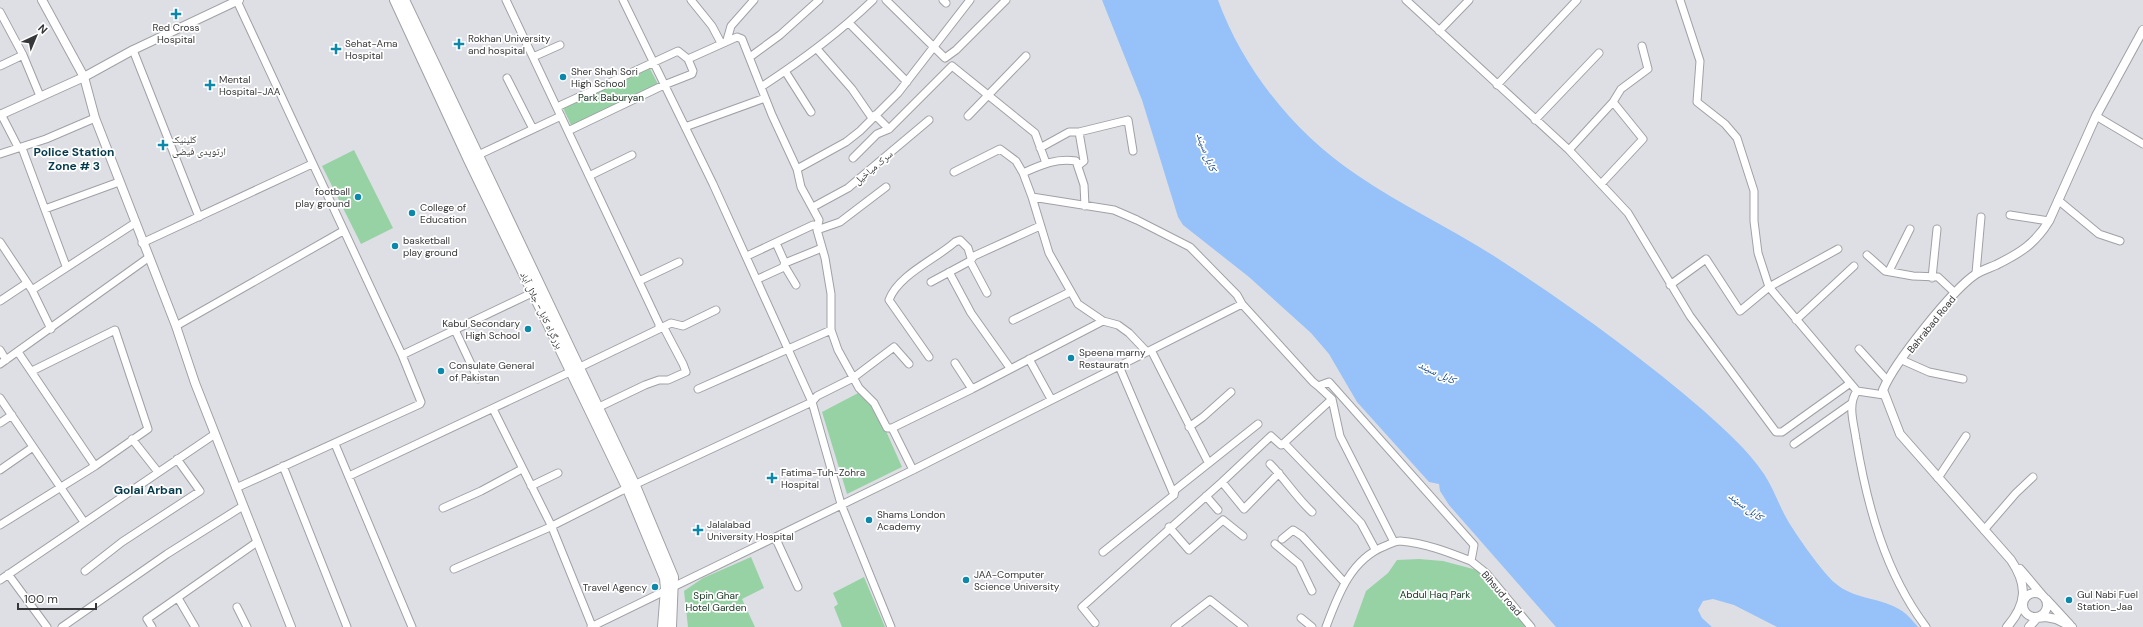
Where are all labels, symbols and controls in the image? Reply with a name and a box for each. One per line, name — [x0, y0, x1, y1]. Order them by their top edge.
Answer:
marker: Red Cross Hospital — [170, 8, 182, 20]
north arrow — [16, 16, 56, 56]
text: N — [35, 21, 51, 37]
place label: Red Cross Hospital — [153, 21, 199, 46]
place label: Rokhan University and hospital — [468, 32, 551, 57]
place label: Sehat-Ama Hospital — [345, 37, 398, 62]
marker: Rokhan University and hospital — [453, 38, 465, 50]
marker: Sehat-Ama Hospital — [330, 43, 342, 55]
place label: Sher Shah Sori High School — [571, 65, 638, 90]
marker: Sher Shah Sori High School — [558, 72, 568, 82]
place label: Mental Hospital-JAA — [219, 73, 281, 98]
marker: Mental Hospital-JAA — [204, 79, 216, 91]
park label: Park Baburyan — [578, 91, 644, 104]
water label: کابل سيند — [1194, 131, 1221, 175]
place label: کلینیک ارتوپدی فیضی — [172, 133, 226, 158]
marker: کلینیک ارتوپدی فیضی — [157, 139, 169, 151]
district label: Police Station Zone # 3 — [34, 144, 114, 174]
street label: سرک میاخیل — [851, 147, 896, 187]
place label: football play ground — [295, 185, 350, 210]
marker: football play ground — [353, 192, 363, 202]
place label: College of Education — [420, 201, 467, 226]
marker: College of Education — [407, 208, 417, 218]
place label: basketball play ground — [403, 234, 458, 259]
marker: basketball play ground — [390, 241, 400, 251]
street label: بزرگراه کابل- جلال آباد — [517, 270, 566, 351]
street label: Bahrabad Road — [1904, 293, 1959, 356]
place label: Kabul Secondary High School — [442, 317, 520, 342]
marker: Kabul Secondary High School — [523, 324, 533, 334]
place label: Speena marny Restauratn — [1079, 346, 1146, 371]
marker: Speena marny Restauratn — [1066, 353, 1076, 363]
water label: کابل سيند — [1416, 357, 1460, 388]
place label: Consulate General of Pakistan — [449, 359, 534, 384]
marker: Consulate General of Pakistan — [436, 366, 446, 376]
place label: Fatima-Tuh-Zohra Hospital — [781, 466, 865, 491]
marker: Fatima-Tuh-Zohra Hospital — [766, 472, 778, 484]
district label: Golai Arban — [114, 482, 182, 498]
water label: کابل سيند — [1726, 488, 1768, 525]
place label: Shams London Academy — [877, 508, 946, 533]
marker: Shams London Academy — [864, 515, 874, 525]
place label: Jalalabad University Hospital — [707, 518, 794, 543]
marker: Jalalabad University Hospital — [692, 524, 704, 536]
place label: JAA-Computer Science University — [974, 568, 1060, 593]
street label: Bihsud road — [1479, 568, 1525, 618]
marker: JAA-Computer Science University — [961, 575, 971, 585]
place label: Travel Agency — [583, 581, 647, 594]
marker: Travel Agency — [650, 582, 660, 592]
scale bar — [18, 585, 96, 611]
park label: Abdul Haq Park — [1400, 588, 1470, 601]
place label: Gul Nabi Fuel Station_Jaa — [2077, 588, 2138, 613]
park label: Spin Ghar Hotel Garden — [685, 589, 747, 614]
text: 100 m — [24, 591, 58, 607]
marker: Gul Nabi Fuel Station_Jaa — [2064, 595, 2074, 605]

